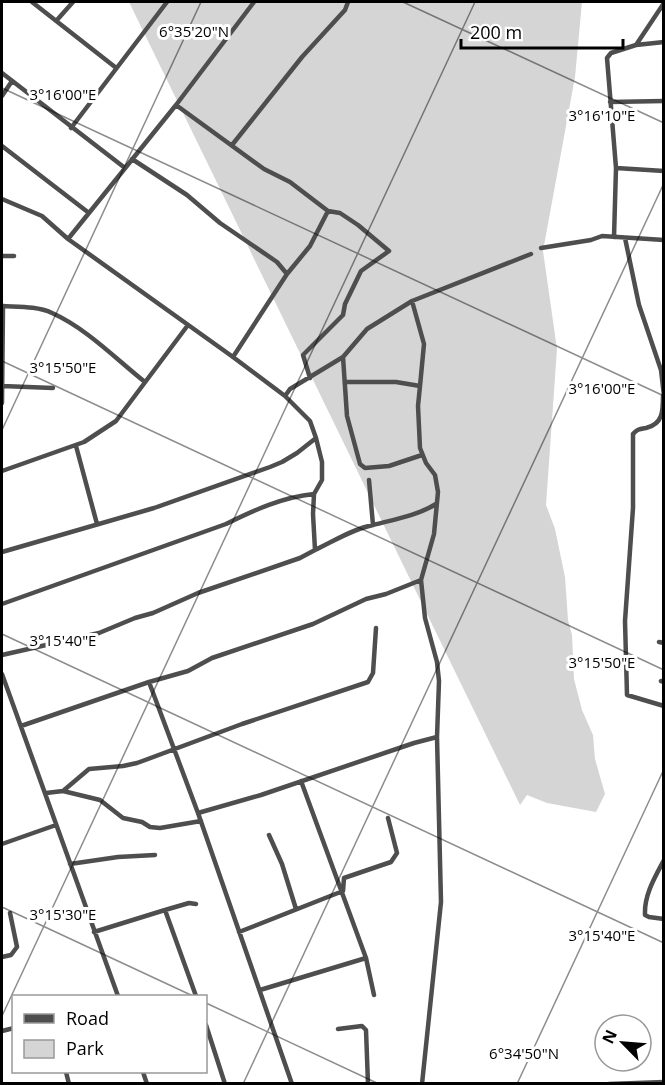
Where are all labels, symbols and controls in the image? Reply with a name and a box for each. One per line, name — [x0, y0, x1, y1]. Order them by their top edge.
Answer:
scale bar — [461, 12, 623, 50]
text: 200 m — [470, 20, 522, 44]
text: 6°35'20"N — [159, 21, 229, 41]
text: 3°16'00"E — [30, 84, 96, 104]
text: 3°16'10"E — [569, 105, 635, 125]
text: 3°15'50"E — [30, 357, 96, 377]
text: 3°16'00"E — [569, 378, 635, 398]
text: 3°15'40"E — [30, 630, 96, 650]
text: 3°15'50"E — [569, 652, 635, 672]
text: 3°15'30"E — [30, 904, 96, 924]
text: 3°15'40"E — [569, 925, 635, 945]
legend — [12, 995, 207, 1073]
text: Road — [66, 1006, 109, 1030]
north arrow — [593, 1013, 653, 1073]
text: N — [597, 1026, 622, 1047]
text: Park — [66, 1036, 104, 1060]
text: 6°34'50"N — [489, 1043, 559, 1063]

